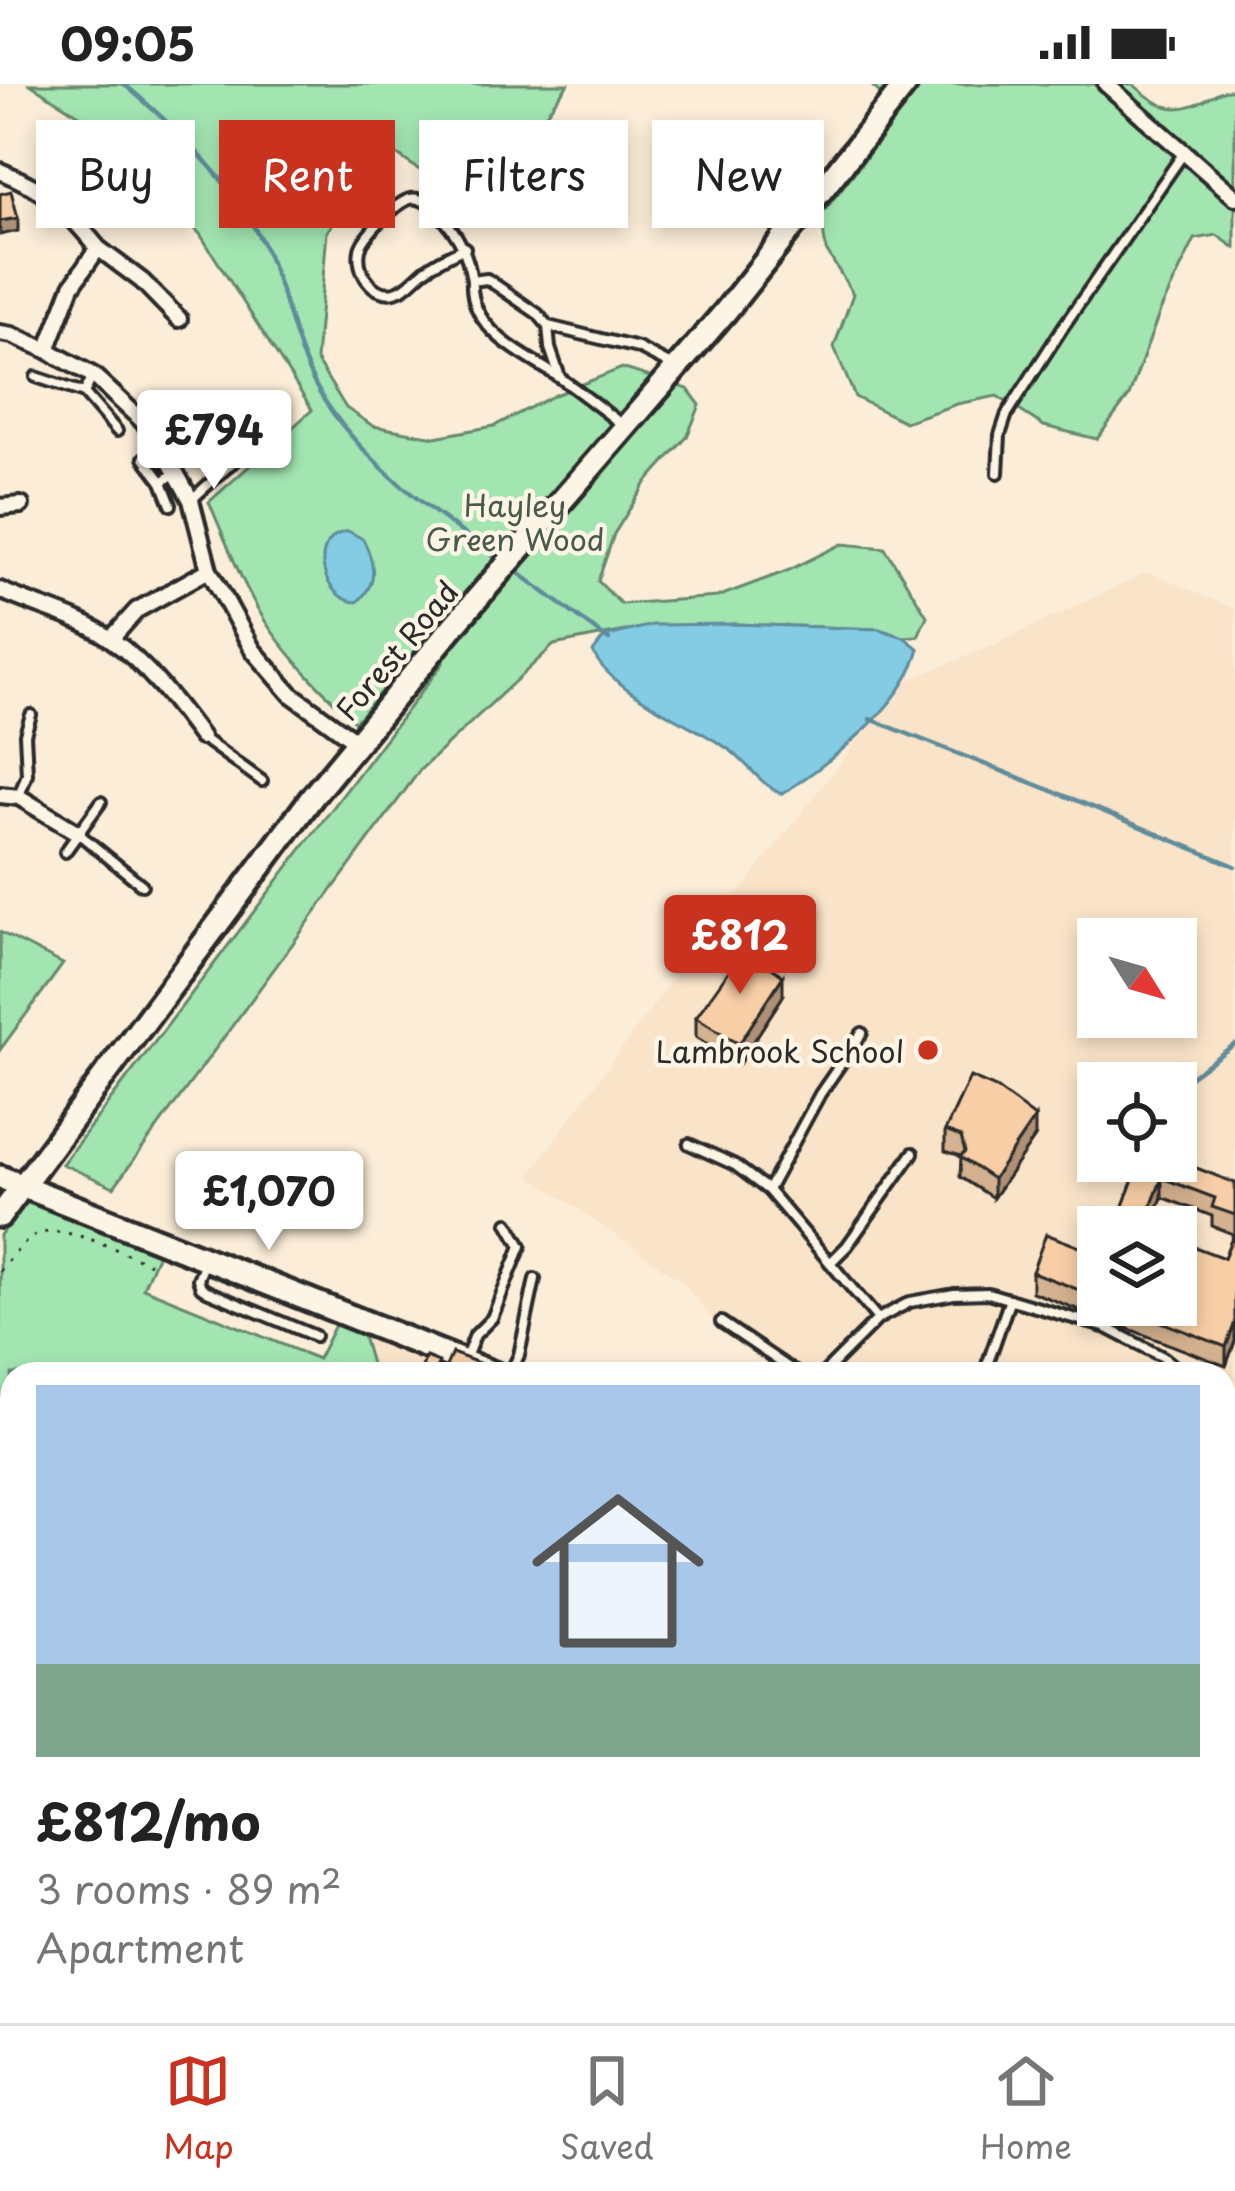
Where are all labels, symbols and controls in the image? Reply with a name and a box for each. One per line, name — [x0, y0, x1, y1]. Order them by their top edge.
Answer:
text: 09:05 — [60, 8, 195, 76]
chip: Buy — [36, 120, 195, 228]
chip: Rent — [219, 120, 395, 228]
chip: Filters — [419, 120, 628, 228]
chip: New — [652, 120, 824, 228]
pin: £794 — [143, 390, 285, 492]
text: £794 — [164, 399, 264, 458]
park label: Hayley Green Wood — [426, 482, 604, 561]
street label: Forest Road — [324, 570, 468, 730]
pin: £812 — [669, 895, 811, 997]
text: £812 — [691, 904, 789, 963]
north arrow — [1077, 918, 1197, 1038]
map controls — [1077, 918, 1197, 1326]
place label: Lambrook School — [656, 1028, 904, 1073]
marker: Lambrook School — [915, 1037, 941, 1063]
button: locate — [1077, 1062, 1197, 1182]
pin: £1,070 — [171, 1151, 367, 1253]
text: £1,070 — [202, 1160, 336, 1219]
button: layers — [1077, 1206, 1197, 1326]
icon: home — [510, 1463, 726, 1679]
text: £812/mo — [36, 1781, 261, 1858]
text: 3 rooms · 89 m² — [36, 1858, 342, 1917]
text: Apartment — [36, 1917, 244, 1976]
tab: Map — [163, 2048, 234, 2170]
tab: Saved — [560, 2048, 654, 2170]
tab: Home — [980, 2048, 1072, 2170]

